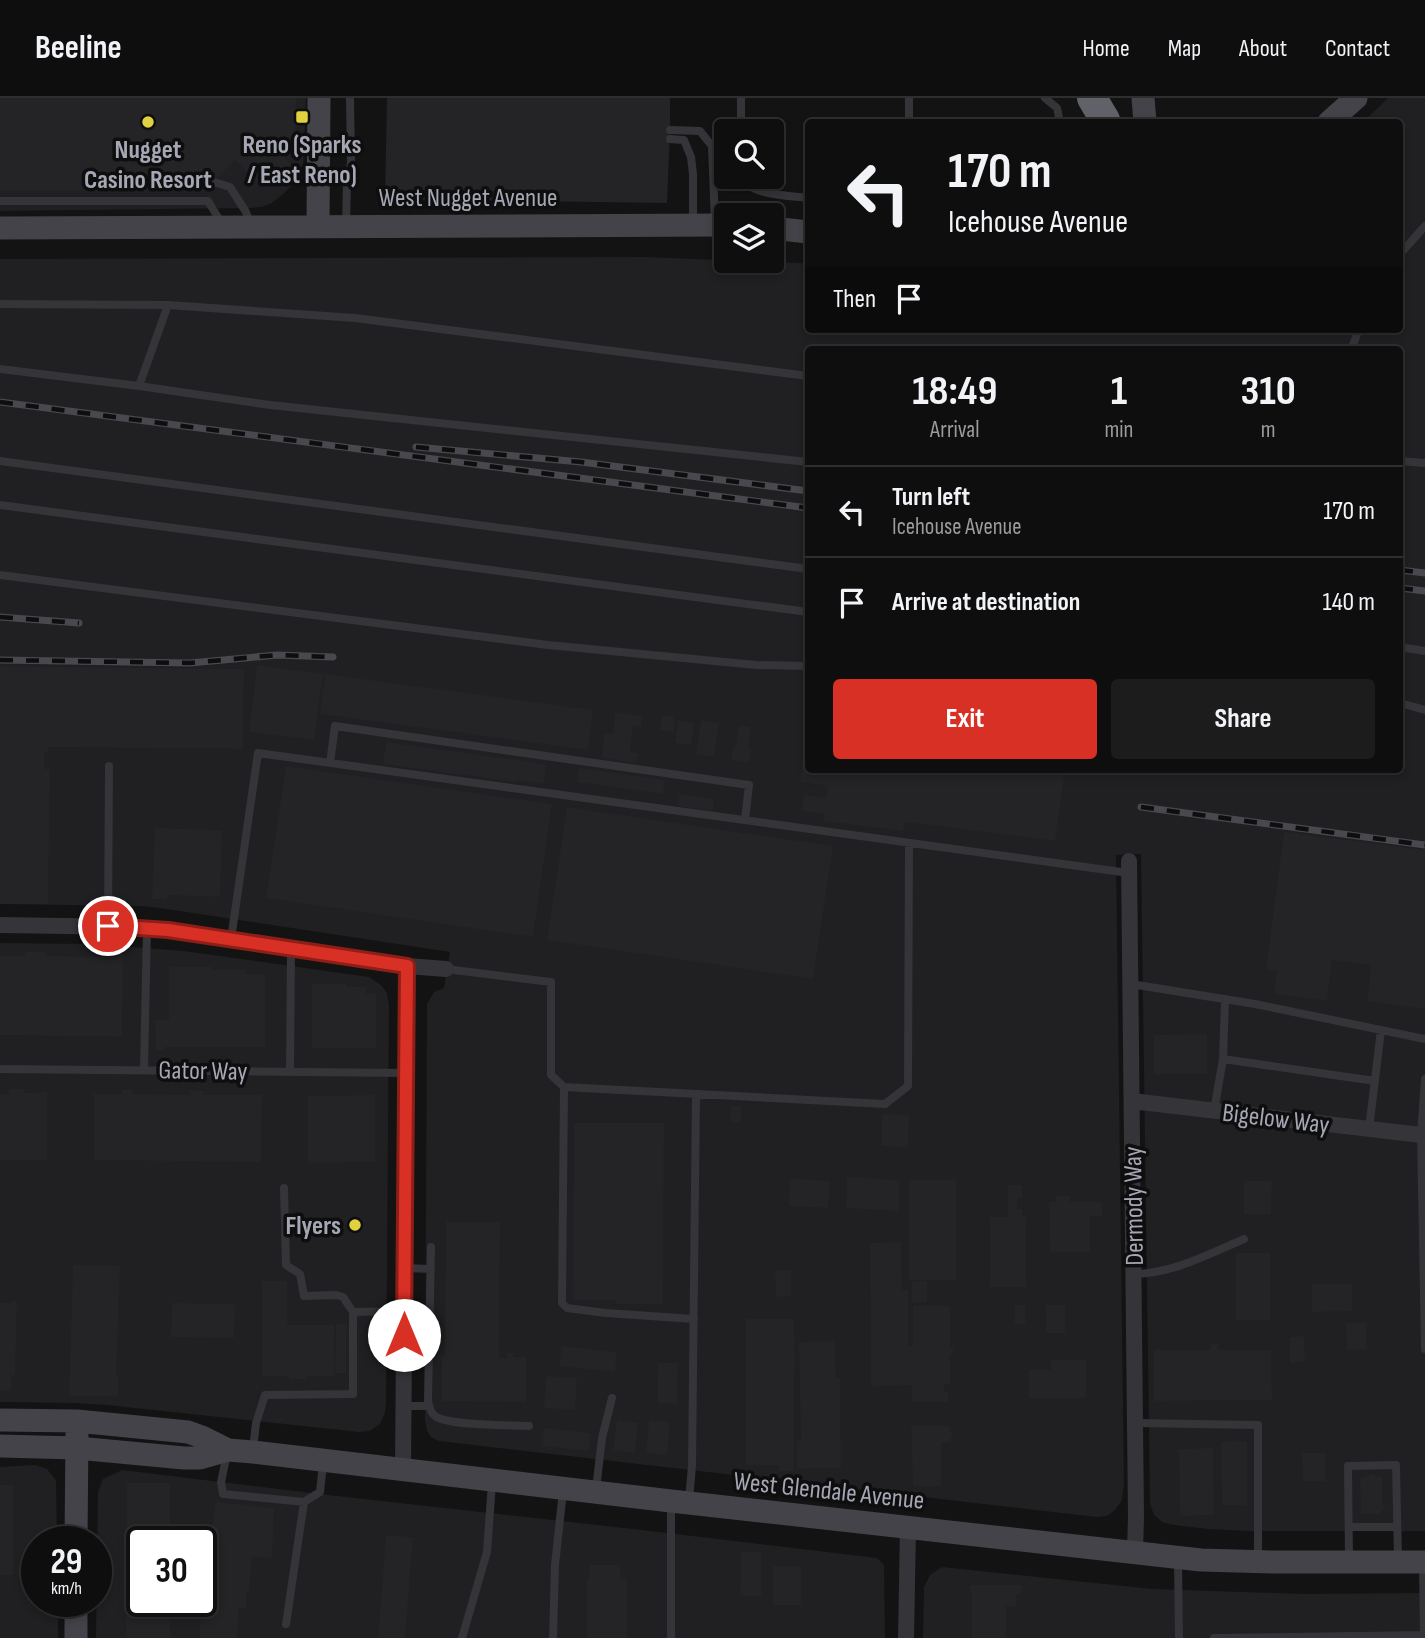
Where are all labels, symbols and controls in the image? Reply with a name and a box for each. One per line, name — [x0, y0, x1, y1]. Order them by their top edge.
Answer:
text: Beeline — [35, 28, 122, 68]
text: Home — [1082, 34, 1130, 63]
text: Map — [1168, 34, 1201, 63]
text: About — [1239, 34, 1287, 63]
text: Contact — [1325, 34, 1390, 63]
marker: Reno (Sparks / East Reno) — [294, 109, 310, 125]
marker: Nugget Casino Resort — [140, 114, 156, 130]
map controls — [714, 119, 784, 273]
button: search — [714, 119, 784, 189]
place label: Reno (Sparks / East Reno) — [243, 130, 361, 191]
place label: Nugget Casino Resort — [84, 135, 212, 196]
text: 170 m — [948, 143, 1052, 202]
icon: left — [833, 147, 924, 238]
street label: West Nugget Avenue — [378, 183, 558, 214]
button: layers — [714, 203, 784, 273]
text: Icehouse Avenue — [948, 203, 1128, 242]
icon: arrive — [890, 280, 928, 318]
text: Then — [833, 284, 876, 315]
text: 18:49 — [912, 366, 997, 417]
text: 1 — [1111, 366, 1127, 417]
text: 310 — [1241, 366, 1296, 417]
text: Arrival — [930, 416, 979, 444]
text: min — [1104, 416, 1133, 444]
text: m — [1261, 416, 1276, 444]
text: Turn left — [892, 482, 970, 513]
icon: left — [833, 493, 871, 531]
text: 170 m — [1323, 496, 1375, 527]
text: Icehouse Avenue — [892, 513, 1021, 541]
icon: arrive — [833, 584, 871, 622]
text: Arrive at destination — [892, 587, 1080, 618]
text: 140 m — [1323, 587, 1375, 618]
button: Exit — [833, 679, 1097, 759]
button: Share — [1111, 679, 1375, 759]
pin — [78, 896, 138, 956]
icon: arrive — [89, 907, 127, 945]
street label: Gator Way — [158, 1055, 248, 1088]
street label: Bigelow Way — [1221, 1098, 1331, 1141]
street label: Dermody Way — [1118, 1146, 1151, 1266]
place label: Flyers — [286, 1211, 341, 1242]
marker: Flyers — [347, 1217, 363, 1233]
position arrow — [367, 1298, 441, 1372]
street label: West Glendale Avenue — [732, 1466, 926, 1517]
speed limit sign: 30 — [126, 1526, 217, 1617]
text: 29 — [51, 1541, 82, 1584]
text: km/h — [51, 1578, 82, 1599]

